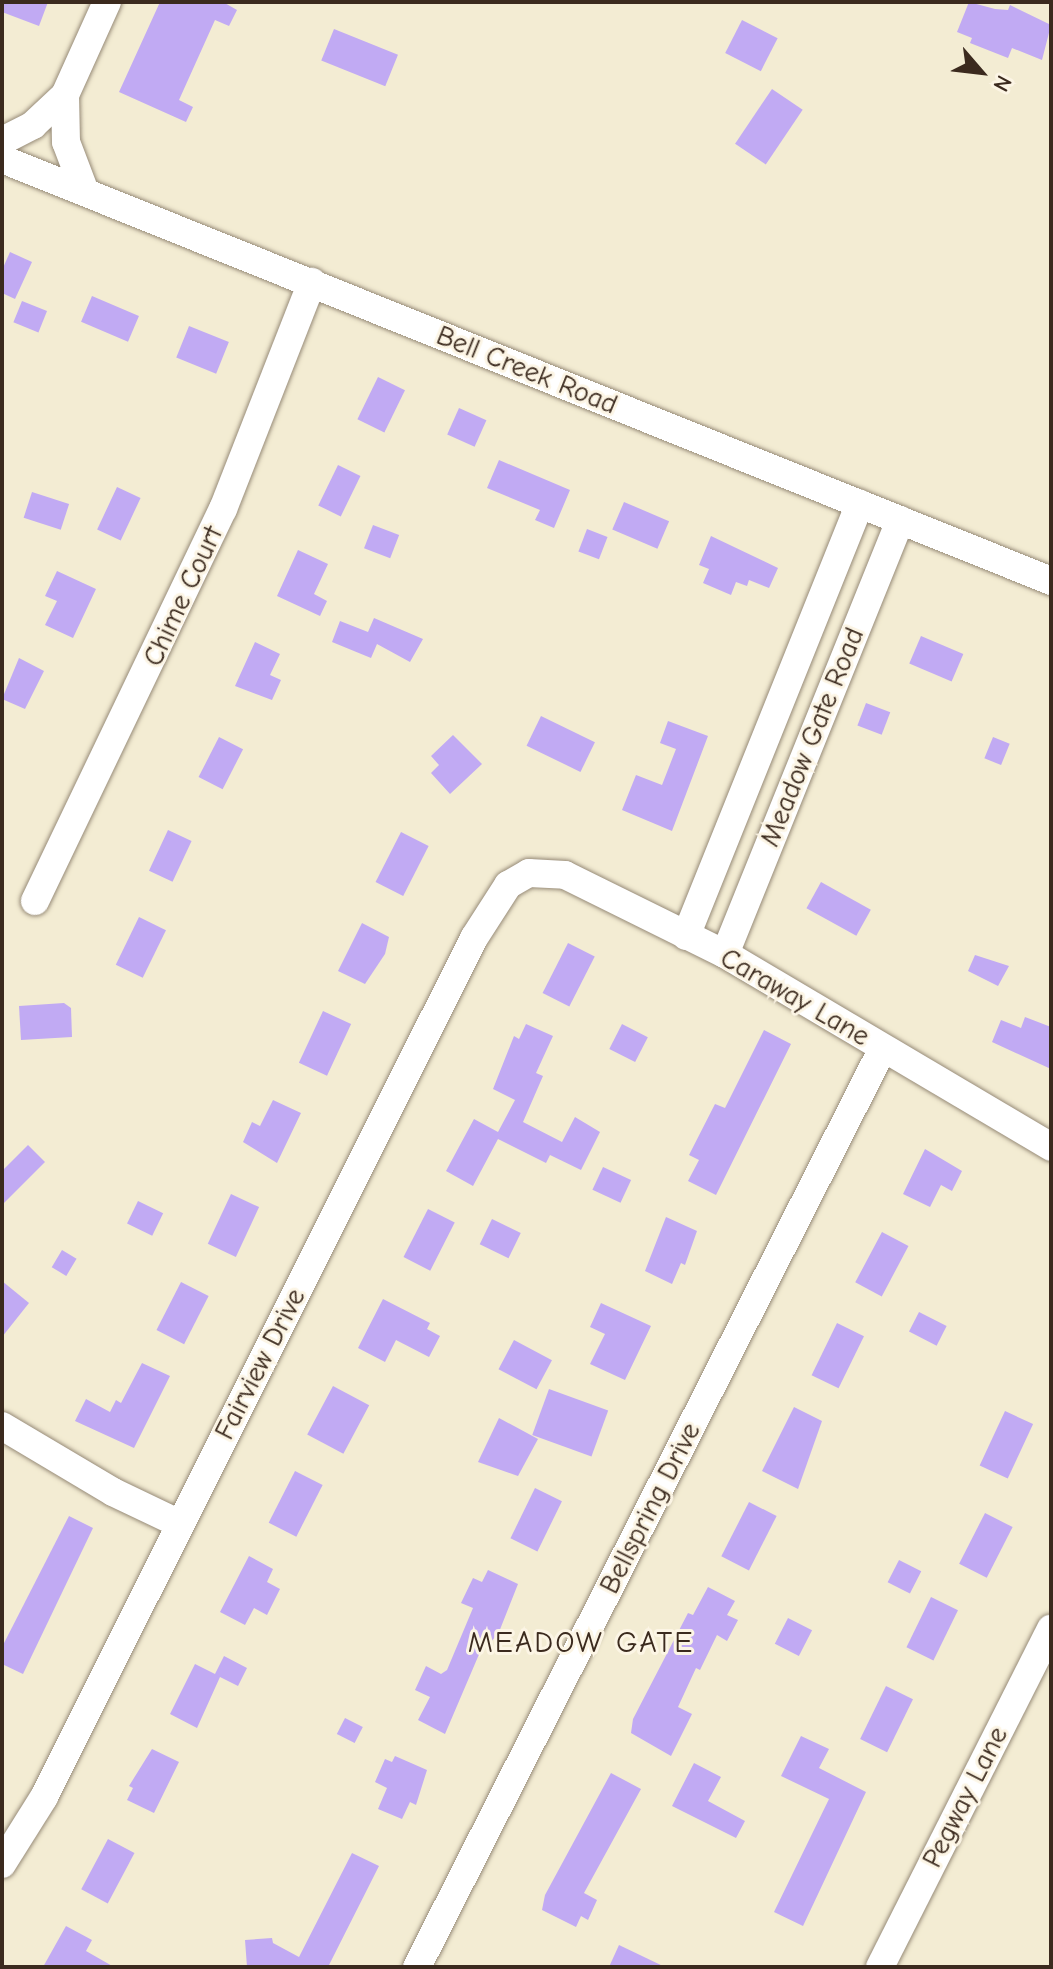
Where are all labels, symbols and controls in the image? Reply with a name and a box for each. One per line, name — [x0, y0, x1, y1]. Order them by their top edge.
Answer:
north arrow — [941, 32, 1021, 112]
text: N — [987, 71, 1017, 96]
street label: Bell Creek Road — [432, 318, 622, 422]
street label: Chime Court — [136, 521, 230, 671]
street label: Meadow Gate Road — [753, 623, 871, 851]
street label: Caraway Lane — [714, 941, 876, 1053]
street label: Fairview Drive — [208, 1283, 312, 1445]
street label: Bellspring Drive — [592, 1417, 708, 1599]
district label: MEADOW GATE — [468, 1625, 694, 1661]
street label: Pegway Lane — [915, 1721, 1015, 1873]

